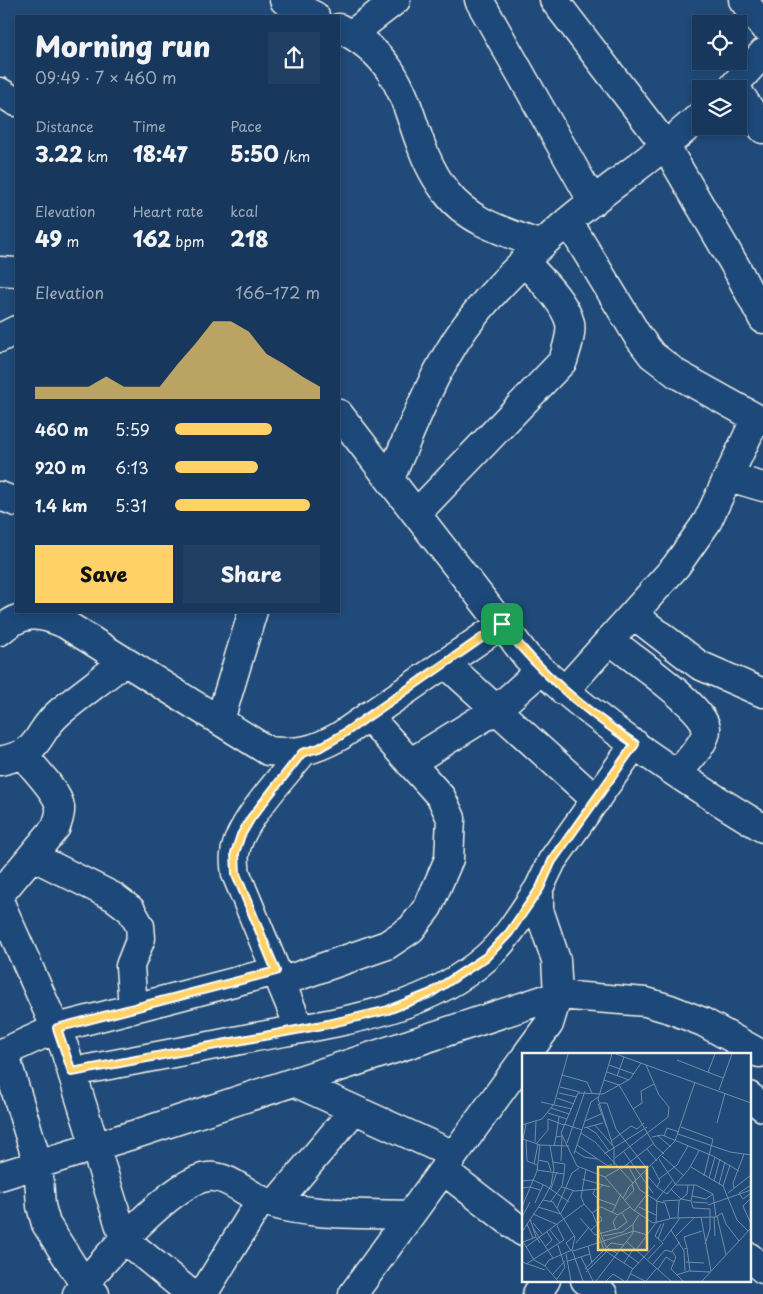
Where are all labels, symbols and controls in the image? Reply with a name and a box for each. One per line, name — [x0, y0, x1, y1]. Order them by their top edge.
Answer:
map controls — [692, 15, 747, 135]
button: locate — [692, 15, 747, 70]
text: Morning run — [35, 24, 211, 67]
button: share — [268, 32, 320, 84]
text: 09:49 · 7 × 460 m — [35, 65, 176, 89]
button: layers — [692, 80, 747, 135]
text: Distance — [35, 116, 94, 137]
text: Time — [133, 116, 166, 137]
text: Pace — [230, 116, 262, 137]
text: 3.22 — [35, 137, 83, 169]
text: 18:47 — [133, 137, 187, 169]
text: 5:50 — [230, 137, 279, 169]
text: km — [83, 146, 108, 167]
text: /km — [279, 146, 310, 167]
text: Elevation — [35, 201, 95, 222]
text: Heart rate — [133, 201, 203, 222]
text: kcal — [230, 201, 258, 222]
text: 49 — [35, 222, 62, 254]
text: 162 — [133, 222, 171, 254]
text: 218 — [230, 222, 268, 254]
text: m — [62, 231, 79, 252]
text: bpm — [171, 231, 205, 252]
text: Elevation — [35, 280, 104, 304]
text: 166–172 m — [235, 280, 320, 304]
text: 460 m — [35, 417, 88, 441]
text: 5:59 — [115, 417, 150, 441]
text: 920 m — [35, 455, 86, 479]
text: 6:13 — [115, 455, 149, 479]
text: 1.4 km — [35, 493, 87, 517]
text: 5:31 — [115, 493, 147, 517]
button: Save — [35, 545, 173, 603]
button: Share — [183, 545, 320, 603]
pin — [481, 603, 523, 645]
icon: arrive — [488, 610, 516, 638]
inset map — [522, 1053, 750, 1282]

